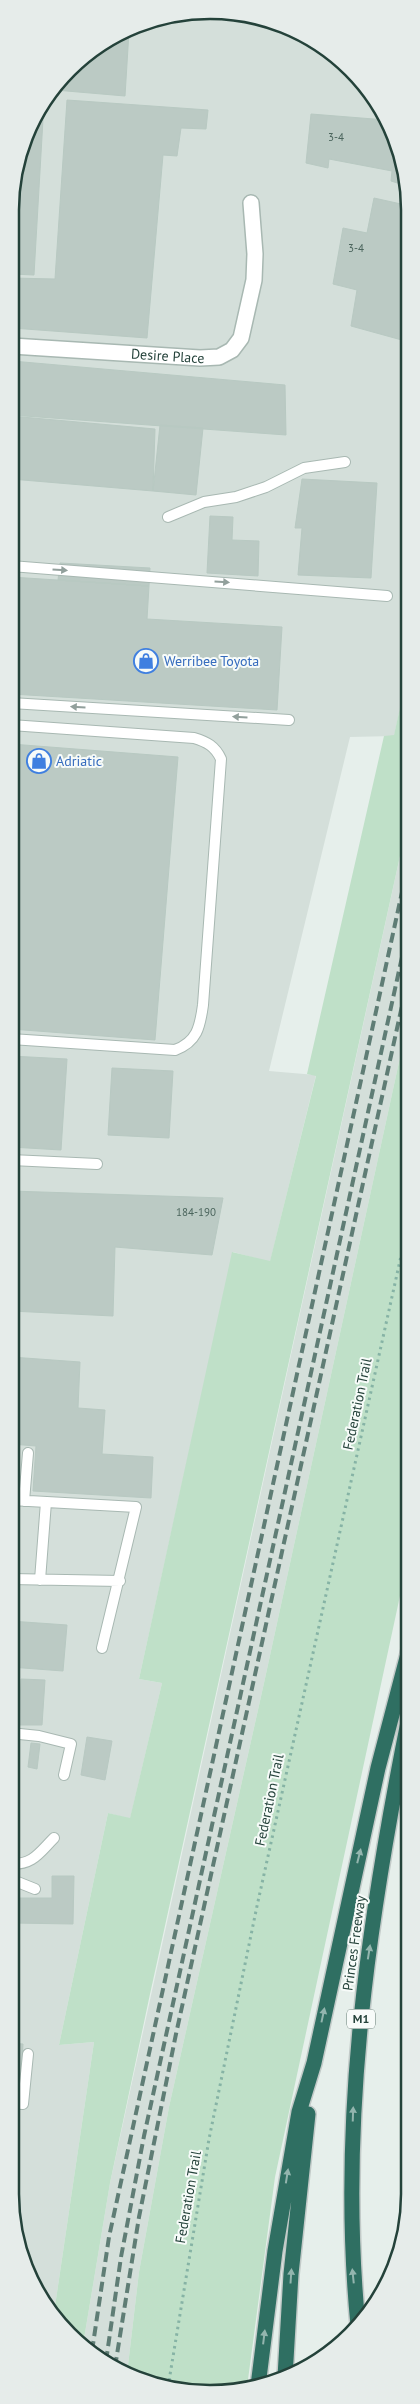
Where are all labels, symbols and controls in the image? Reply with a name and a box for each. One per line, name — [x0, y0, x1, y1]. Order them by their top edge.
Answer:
house number: 3-4 — [328, 130, 344, 144]
house number: 3-4 — [348, 241, 364, 255]
street label: Desire Place — [130, 345, 205, 367]
one-way arrow — [52, 566, 68, 574]
one-way arrow — [214, 578, 230, 586]
shop icon: Werribee Toyota — [133, 648, 159, 674]
place label: Werribee Toyota — [164, 652, 259, 670]
one-way arrow — [70, 703, 86, 711]
one-way arrow — [232, 713, 248, 721]
shop icon: Adriatic — [26, 748, 52, 774]
place label: Adriatic — [56, 752, 102, 770]
house number: 184-190 — [176, 1205, 216, 1219]
street label: Federation Trail — [338, 1356, 376, 1452]
street label: Federation Trail — [250, 1752, 288, 1848]
one-way arrow — [355, 1849, 363, 1864]
street label: Princes Freeway — [338, 1894, 370, 1992]
one-way arrow — [365, 1944, 373, 1960]
one-way arrow — [320, 2006, 328, 2022]
road number: M1 — [347, 2010, 375, 2028]
one-way arrow — [349, 2106, 357, 2122]
street label: Federation Trail — [171, 2149, 205, 2245]
one-way arrow — [284, 2168, 292, 2184]
one-way arrow — [287, 2268, 295, 2284]
one-way arrow — [349, 2268, 357, 2284]
one-way arrow — [260, 2329, 268, 2345]

